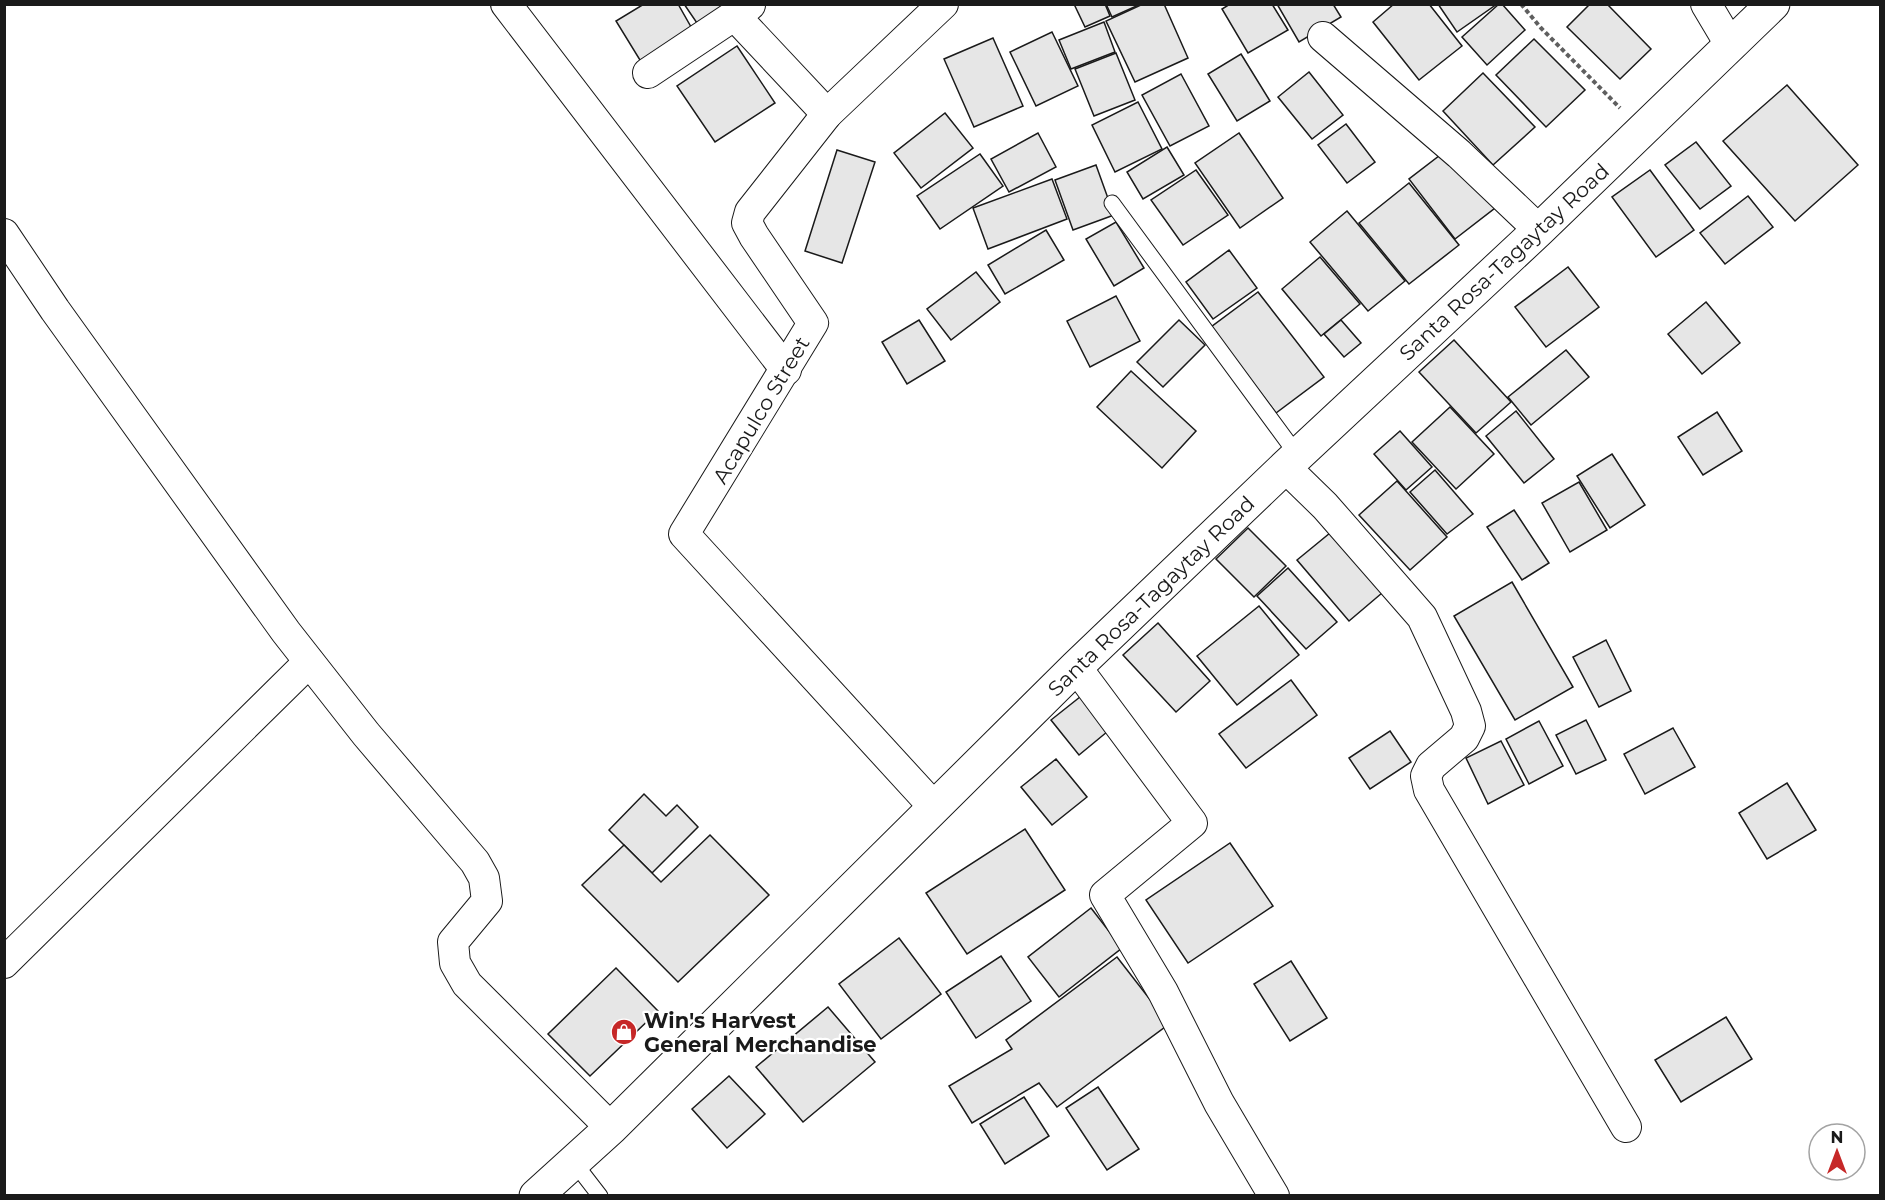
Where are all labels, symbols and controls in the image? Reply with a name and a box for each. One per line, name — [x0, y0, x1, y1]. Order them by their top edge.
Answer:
street label: Santa Rosa-Tagaytay Road — [1394, 158, 1614, 366]
street label: Acapulco Street — [707, 332, 815, 488]
street label: Santa Rosa-Tagaytay Road — [1043, 491, 1259, 701]
place label: Win's Harvest General Merchandise — [644, 1008, 877, 1057]
shop icon: Win's Harvest General Merchandise — [609, 1017, 639, 1047]
north arrow — [1807, 1122, 1867, 1182]
text: N — [1831, 1128, 1843, 1147]

